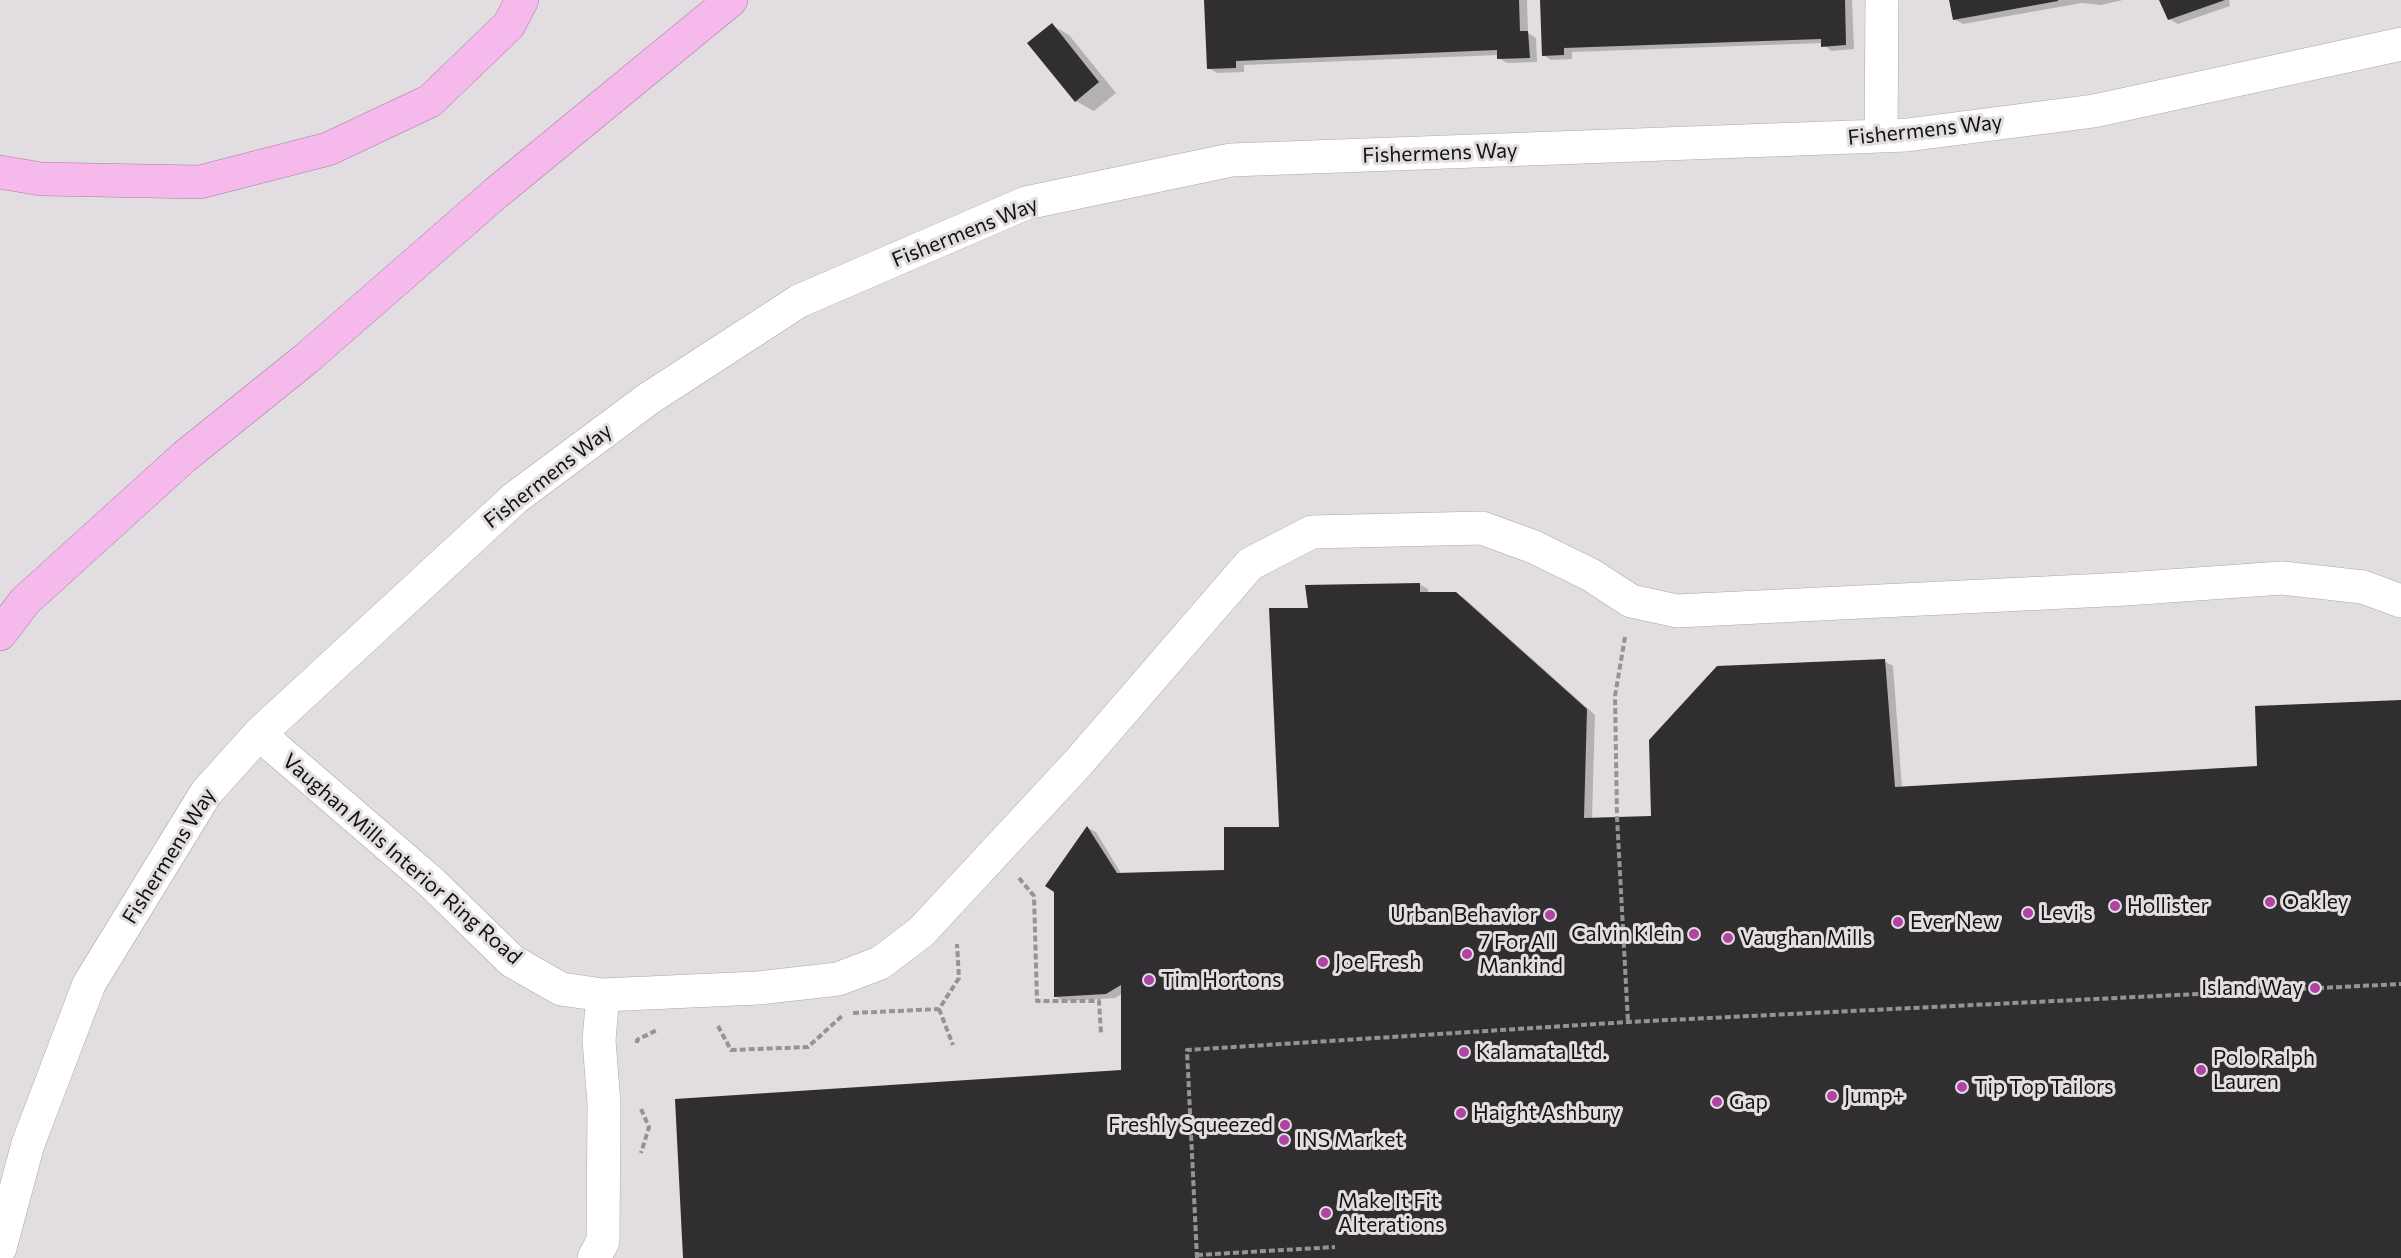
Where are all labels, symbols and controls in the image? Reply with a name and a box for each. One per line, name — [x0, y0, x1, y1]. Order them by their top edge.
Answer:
street label: Fishermens Way — [1846, 109, 2004, 151]
street label: Fishermens Way — [1362, 138, 1518, 168]
street label: Fishermens Way — [888, 191, 1042, 273]
street label: Fishermens Way — [479, 418, 617, 534]
street label: Vaughan Mills Interior Ring Road — [277, 748, 527, 970]
street label: Fishermens Way — [117, 783, 221, 929]
place label: Oakley — [2282, 889, 2349, 915]
place label: Hollister — [2127, 893, 2209, 919]
marker: Oakley — [2263, 895, 2277, 909]
marker: Hollister — [2108, 899, 2122, 913]
place label: Levi's — [2040, 900, 2093, 926]
place label: Urban Behavior — [1390, 902, 1538, 928]
marker: Levi's — [2021, 906, 2035, 920]
marker: Urban Behavior — [1543, 908, 1557, 922]
place label: Ever New — [1910, 909, 1999, 935]
marker: Ever New — [1891, 915, 1905, 929]
place label: Calvin Klein — [1571, 921, 1682, 947]
place label: Vaughan Mills — [1740, 925, 1872, 951]
marker: Calvin Klein — [1687, 927, 1701, 941]
place label: 7 For All Mankind — [1479, 929, 1563, 979]
marker: Vaughan Mills — [1721, 931, 1735, 945]
marker: 7 For All Mankind — [1460, 947, 1474, 961]
place label: Joe Fresh — [1335, 949, 1421, 975]
marker: Joe Fresh — [1316, 955, 1330, 969]
place label: Tim Hortons — [1161, 967, 1281, 993]
marker: Tim Hortons — [1142, 973, 1156, 987]
place label: Island Way — [2201, 975, 2303, 1001]
marker: Island Way — [2308, 981, 2322, 995]
place label: Kalamata Ltd. — [1476, 1039, 1607, 1065]
marker: Kalamata Ltd. — [1457, 1045, 1471, 1059]
place label: Polo Ralph Lauren — [2213, 1045, 2315, 1095]
marker: Polo Ralph Lauren — [2194, 1063, 2208, 1077]
place label: Tip Top Tailors — [1974, 1074, 2114, 1100]
marker: Tip Top Tailors — [1955, 1080, 1969, 1094]
place label: Jump+ — [1844, 1083, 1905, 1109]
place label: Gap — [1729, 1089, 1768, 1115]
marker: Jump+ — [1825, 1089, 1839, 1103]
marker: Gap — [1710, 1095, 1724, 1109]
place label: Haight Ashbury — [1473, 1100, 1621, 1126]
marker: Haight Ashbury — [1454, 1106, 1468, 1120]
place label: Freshly Squeezed — [1108, 1112, 1273, 1138]
marker: Freshly Squeezed — [1278, 1118, 1292, 1132]
place label: INS Market — [1296, 1127, 1404, 1153]
marker: INS Market — [1277, 1133, 1291, 1147]
place label: Make It Fit Alterations — [1338, 1188, 1445, 1238]
marker: Make It Fit Alterations — [1319, 1206, 1333, 1220]

